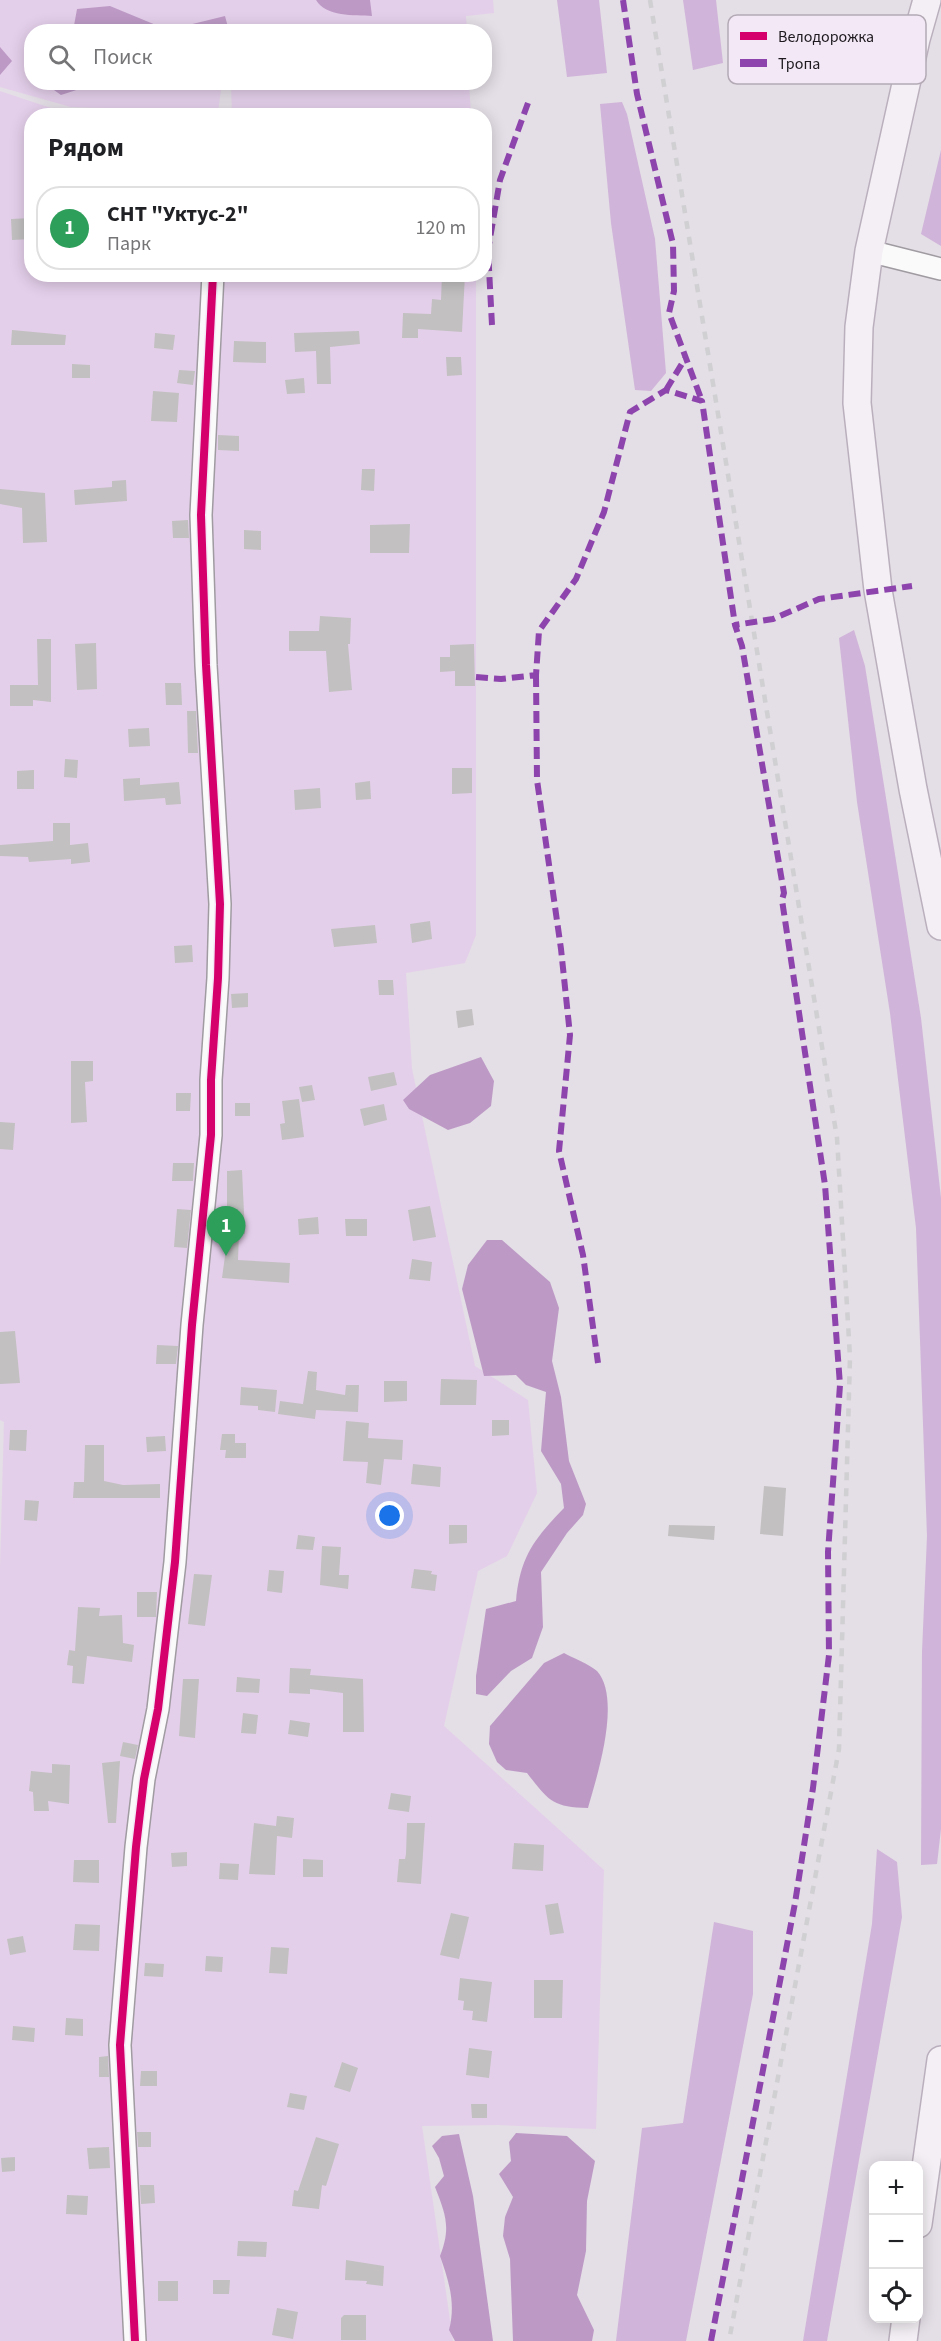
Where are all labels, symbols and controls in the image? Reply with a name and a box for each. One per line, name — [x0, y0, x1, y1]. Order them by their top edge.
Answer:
legend — [728, 15, 926, 84]
search box — [24, 24, 492, 90]
text: Велодорожка — [778, 26, 874, 48]
icon: search — [45, 41, 78, 74]
text: Поиск — [93, 41, 152, 73]
text: Тропа — [778, 53, 820, 75]
text: Рядом — [48, 129, 124, 166]
text: СНТ "Уктус-2" — [107, 198, 249, 230]
text: 1 — [64, 214, 75, 242]
text: 120 m — [416, 214, 466, 242]
text: Парк — [107, 230, 151, 258]
pin: 1 — [206, 1206, 246, 1256]
your location — [375, 1501, 404, 1530]
map controls — [869, 2161, 923, 2323]
button: + — [869, 2161, 923, 2215]
button: − — [869, 2215, 923, 2269]
button: locate — [869, 2269, 923, 2323]

